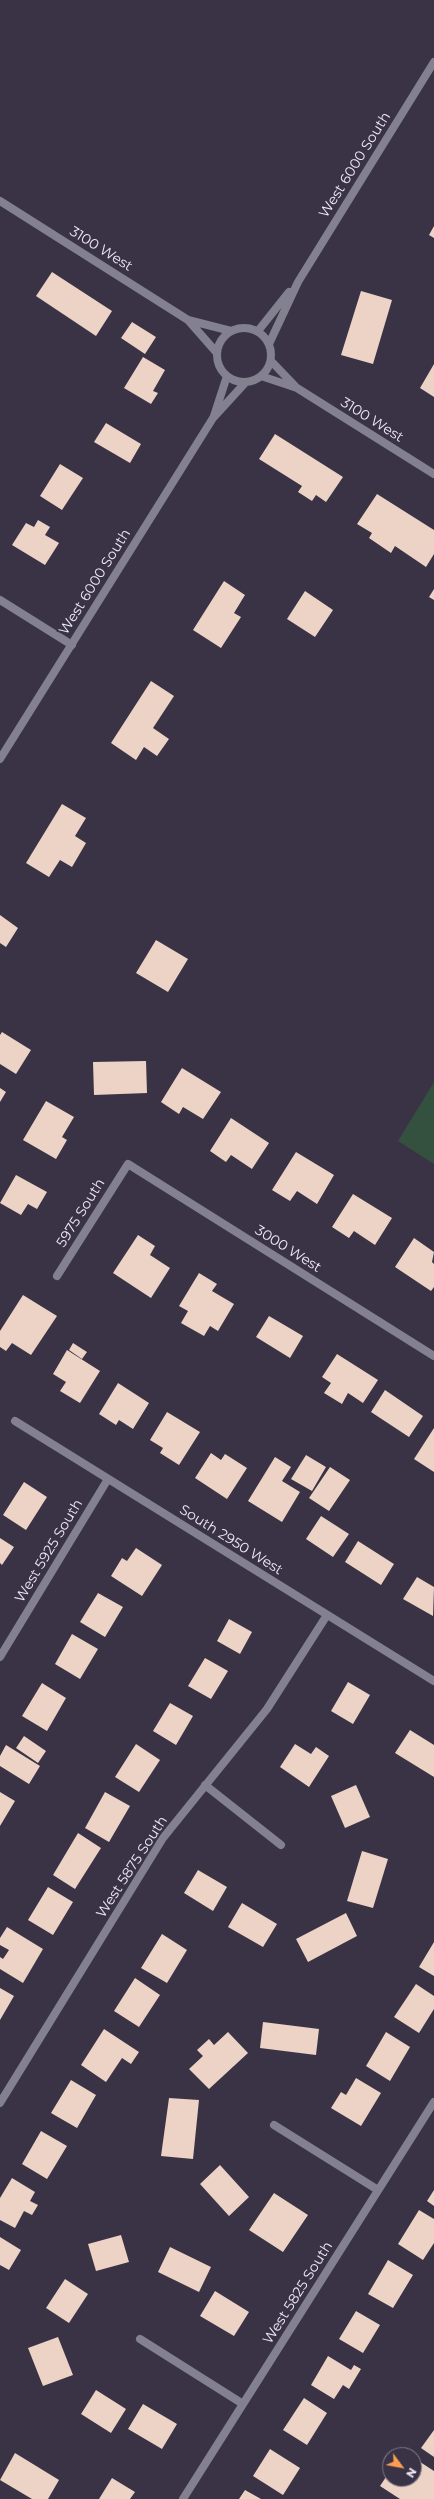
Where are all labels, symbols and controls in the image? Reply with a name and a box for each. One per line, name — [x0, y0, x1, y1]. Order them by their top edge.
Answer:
street label: West 6000 South — [316, 109, 394, 221]
street label: 3100 West — [66, 223, 136, 275]
street label: 3100 West — [337, 394, 407, 446]
street label: West 6000 South — [56, 526, 134, 638]
street label: 5975 South — [53, 1176, 109, 1250]
street label: 3000 West — [252, 1222, 324, 1276]
street label: West 5925 South — [12, 1496, 86, 1606]
street label: South 2950 West — [176, 1501, 286, 1579]
street label: West 5875 South — [93, 1813, 171, 1921]
street label: West 5825 South — [260, 2239, 336, 2347]
north arrow — [382, 2447, 422, 2487]
text: N — [403, 2465, 420, 2480]

